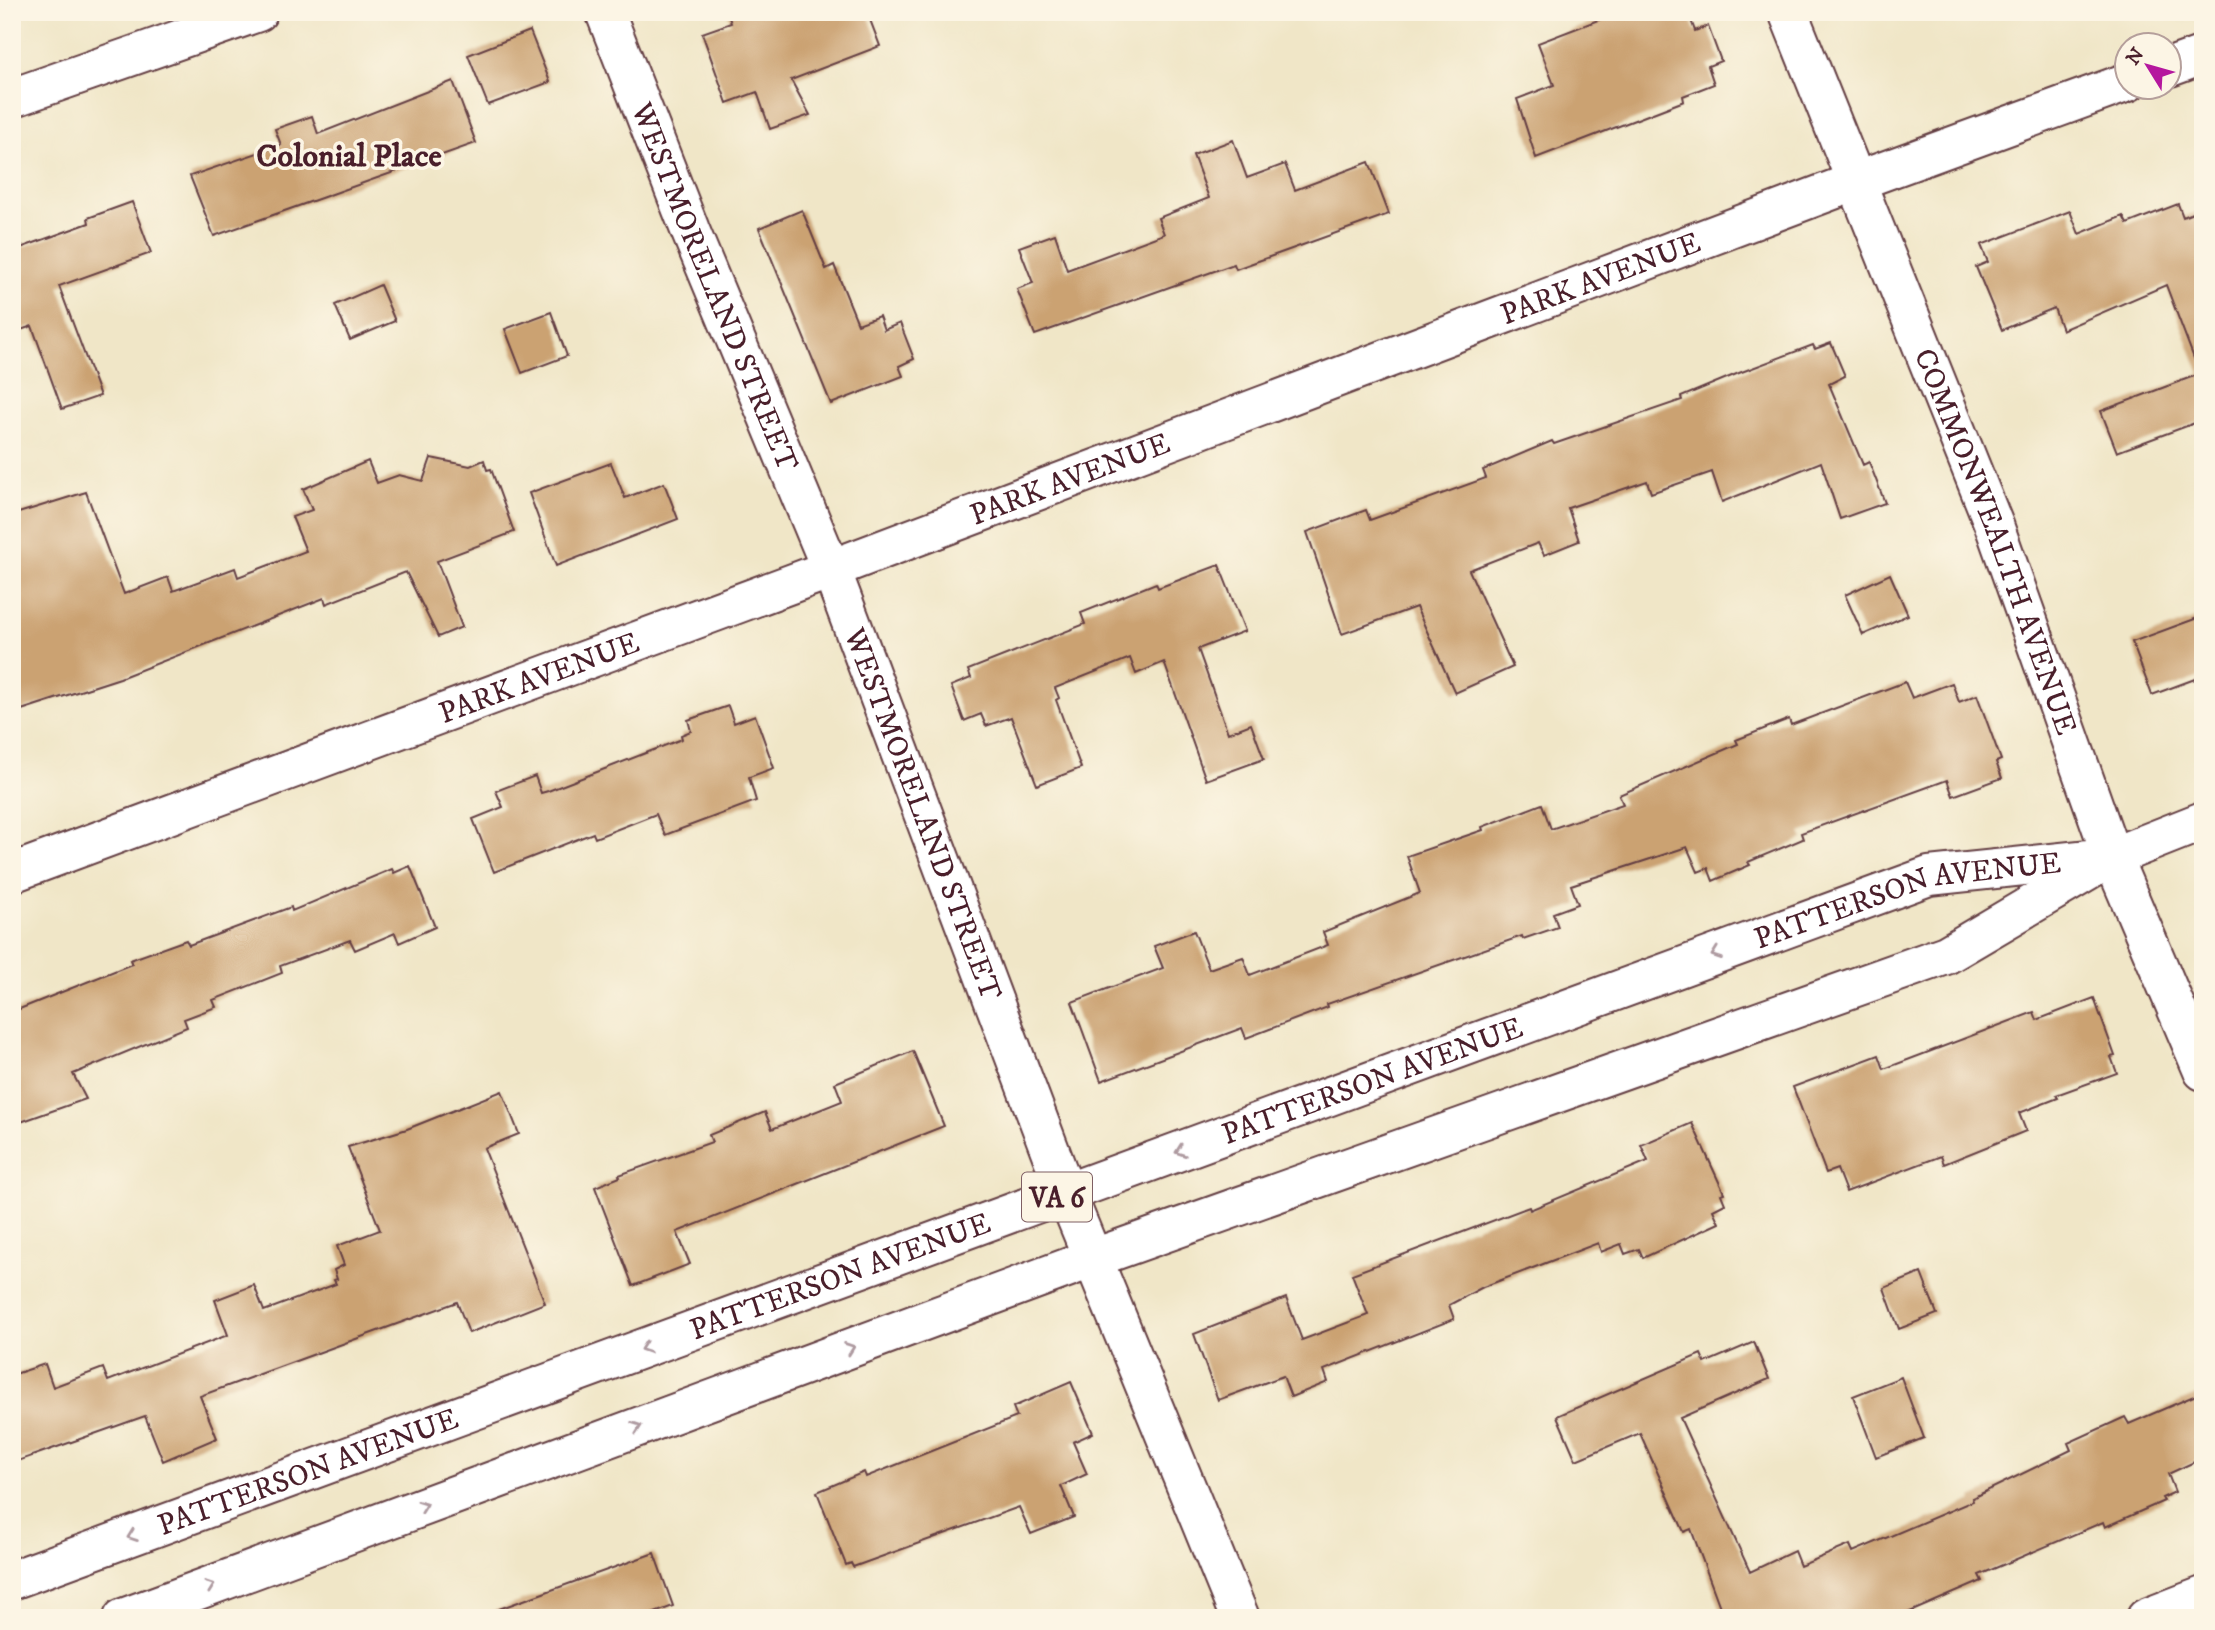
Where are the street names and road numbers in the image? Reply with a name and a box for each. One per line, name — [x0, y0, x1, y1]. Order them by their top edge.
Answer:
street label: WESTMORELAND STREET — [622, 97, 805, 477]
street label: PARK AVENUE — [1496, 225, 1706, 334]
street label: COMMONWEALTH AVENUE — [1905, 343, 2084, 740]
street label: PARK AVENUE — [965, 425, 1176, 535]
street label: WESTMORELAND STREET — [835, 622, 1009, 1006]
street label: PARK AVENUE — [434, 625, 645, 733]
street label: PATTERSON AVENUE — [1750, 845, 2063, 959]
street label: PATTERSON AVENUE — [1217, 1010, 1528, 1154]
road number: VA 6 — [1022, 1172, 1092, 1222]
street label: PATTERSON AVENUE — [685, 1205, 996, 1349]
street label: PATTERSON AVENUE — [153, 1401, 464, 1545]

